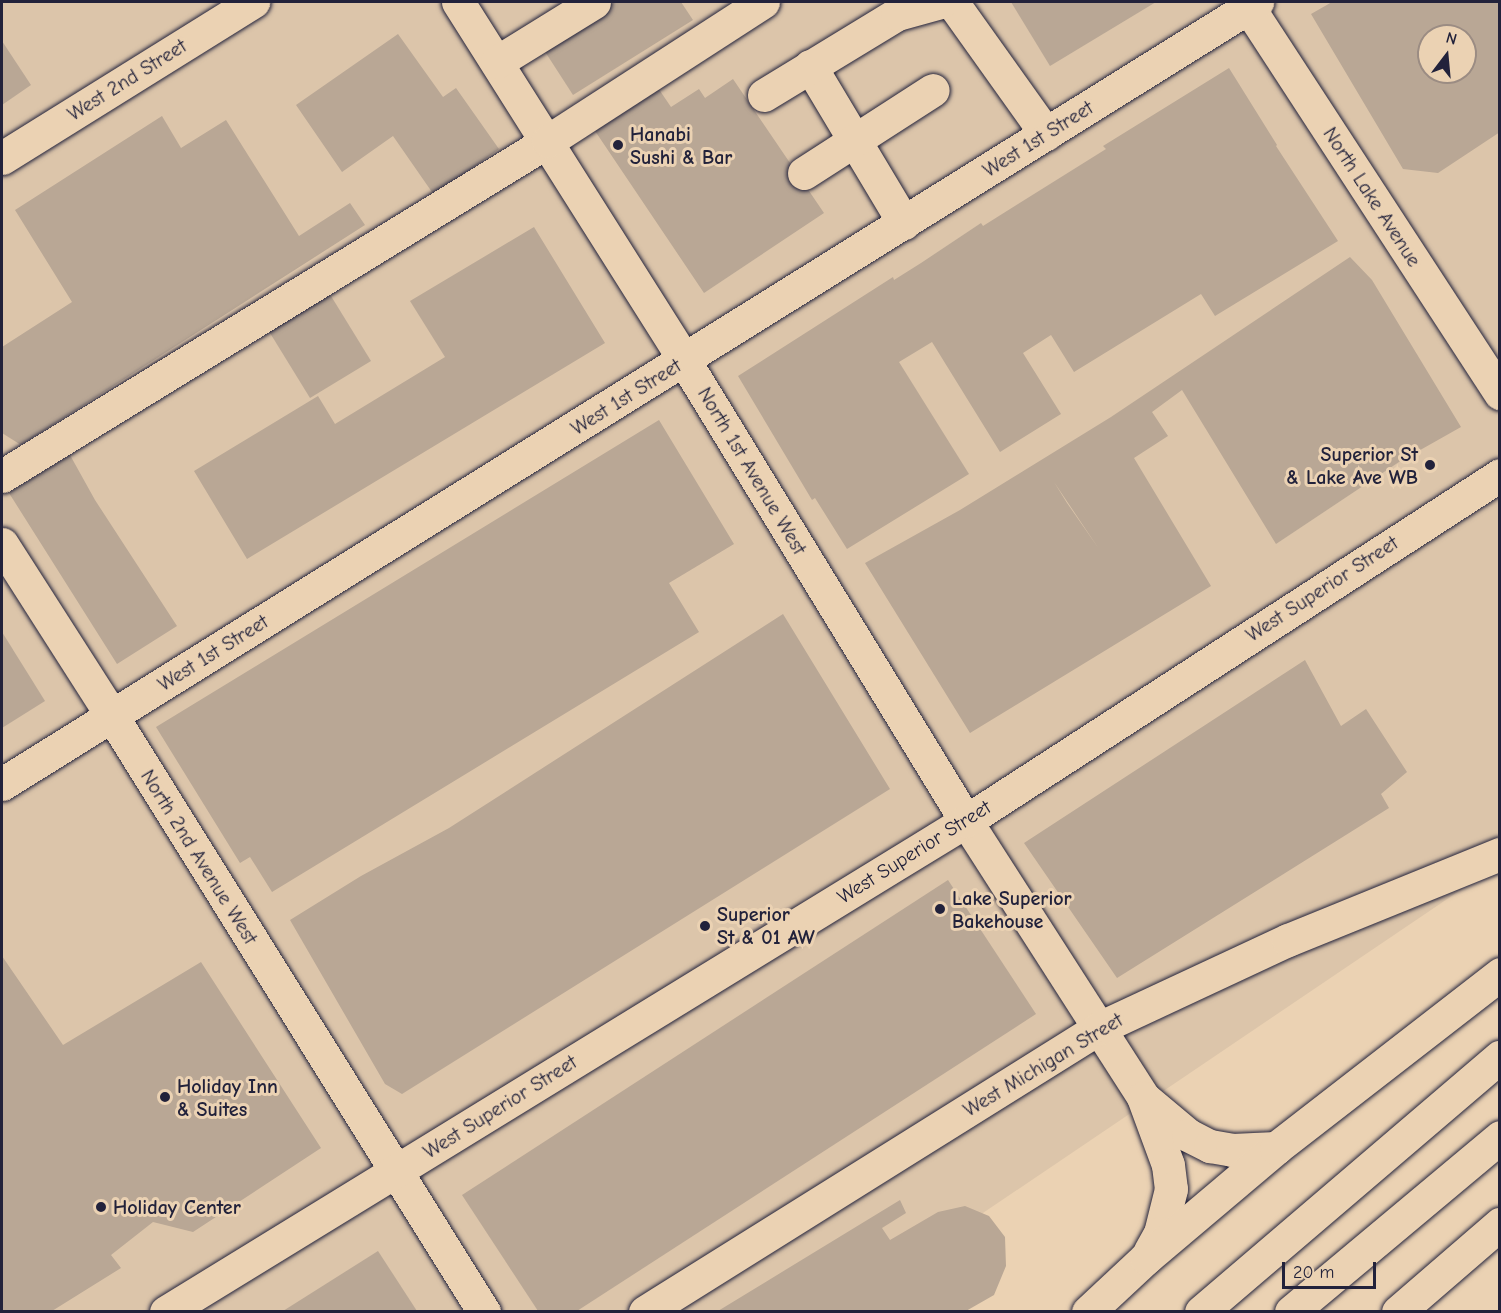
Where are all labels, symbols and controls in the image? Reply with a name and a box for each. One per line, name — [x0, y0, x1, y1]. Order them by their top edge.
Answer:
north arrow — [1417, 24, 1477, 84]
text: N — [1444, 29, 1459, 49]
street label: West 2nd Street — [63, 34, 191, 126]
street label: West 1st Street — [978, 96, 1098, 182]
place label: Hanabi Sushi & Bar — [630, 122, 732, 169]
street label: North Lake Avenue — [1318, 123, 1426, 271]
marker: Hanabi Sushi & Bar — [611, 138, 625, 152]
street label: West 1st Street — [566, 354, 686, 440]
street label: North 1st Avenue West — [693, 383, 811, 559]
place label: Superior St & Lake Ave WB — [1286, 442, 1418, 489]
marker: Superior St & Lake Ave WB — [1423, 458, 1437, 472]
street label: West Superior Street — [1242, 531, 1402, 647]
street label: West 1st Street — [153, 610, 273, 696]
street label: North 2nd Avenue West — [136, 765, 262, 949]
street label: West Superior Street — [833, 795, 995, 909]
place label: Lake Superior Bakehouse — [952, 886, 1072, 933]
marker: Lake Superior Bakehouse — [933, 902, 947, 916]
place label: Superior St & 01 AW — [717, 903, 815, 950]
marker: Superior St & 01 AW — [698, 919, 712, 933]
street label: West Michigan Street — [959, 1008, 1127, 1122]
street label: West Superior Street — [419, 1050, 581, 1164]
place label: Holiday Inn & Suites — [177, 1074, 278, 1121]
marker: Holiday Inn & Suites — [158, 1090, 172, 1104]
place label: Holiday Center — [113, 1195, 241, 1219]
marker: Holiday Center — [94, 1200, 108, 1214]
scale bar — [1285, 1250, 1380, 1288]
text: 20 m — [1293, 1262, 1334, 1283]

